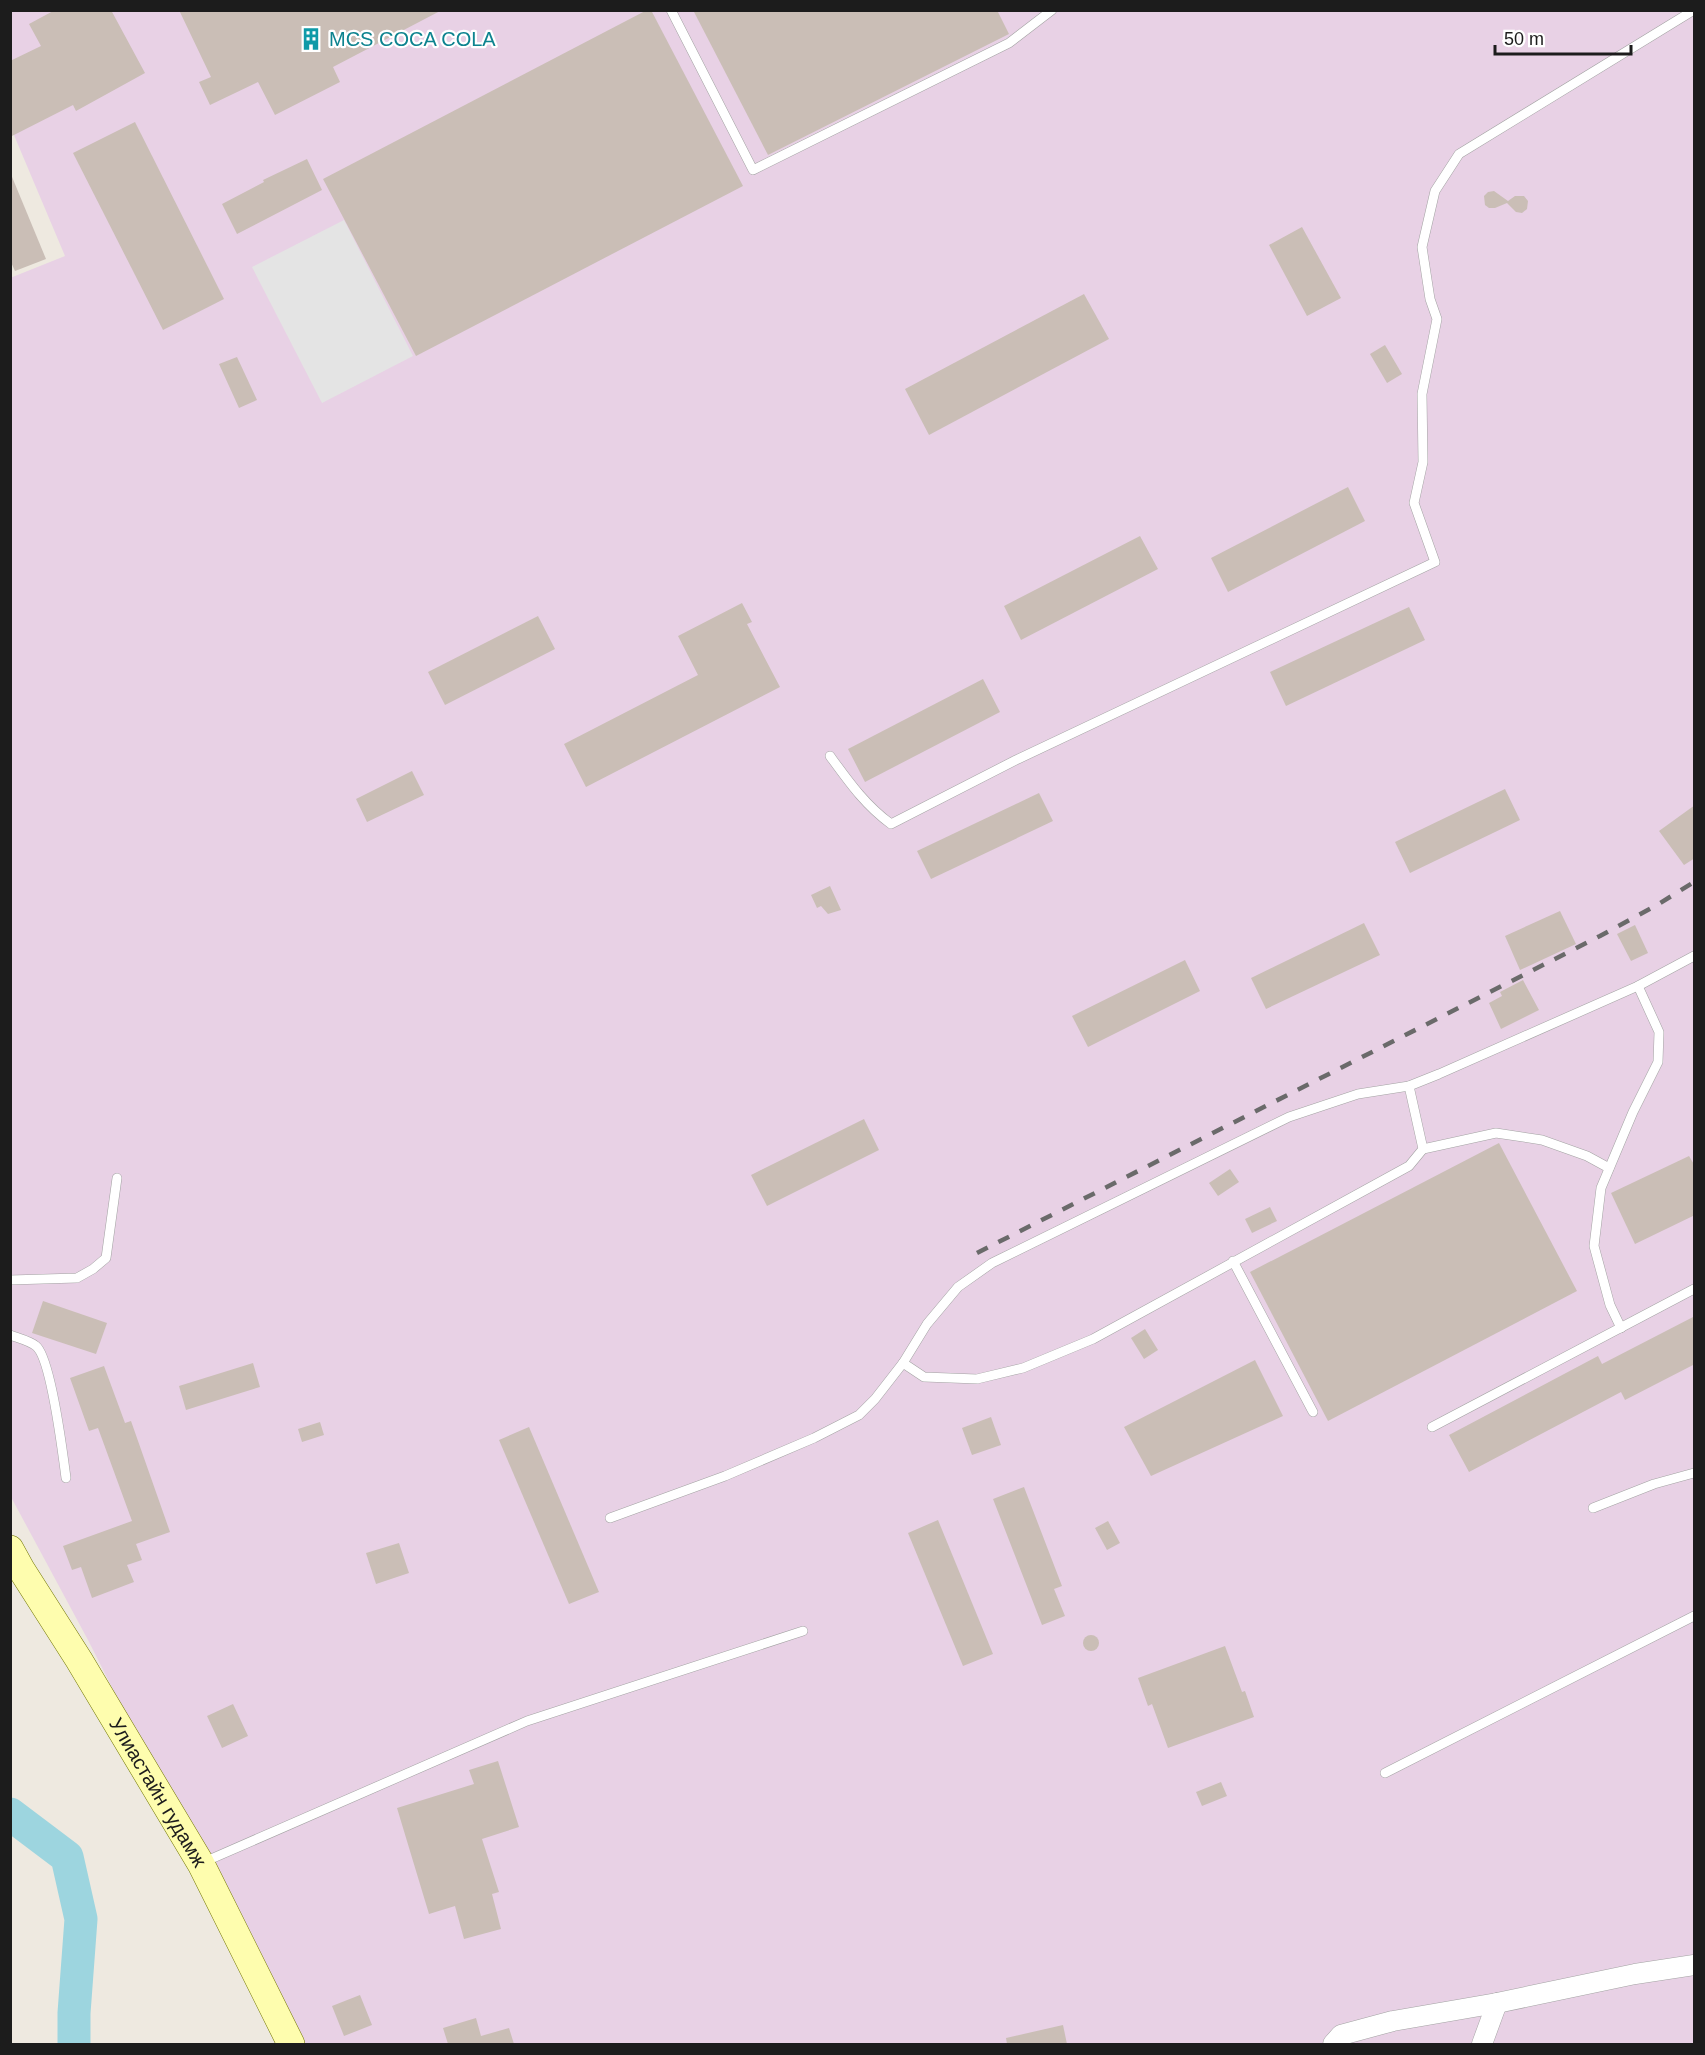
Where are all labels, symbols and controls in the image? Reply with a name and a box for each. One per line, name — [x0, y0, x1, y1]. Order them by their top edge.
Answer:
scale bar — [1495, 18, 1632, 56]
building icon: MCS COCA COLA — [298, 26, 324, 52]
place label: MCS COCA COLA — [329, 28, 496, 50]
text: 50 m — [1504, 29, 1544, 49]
street label: Улиастайн гудамж — [105, 1714, 211, 1871]

